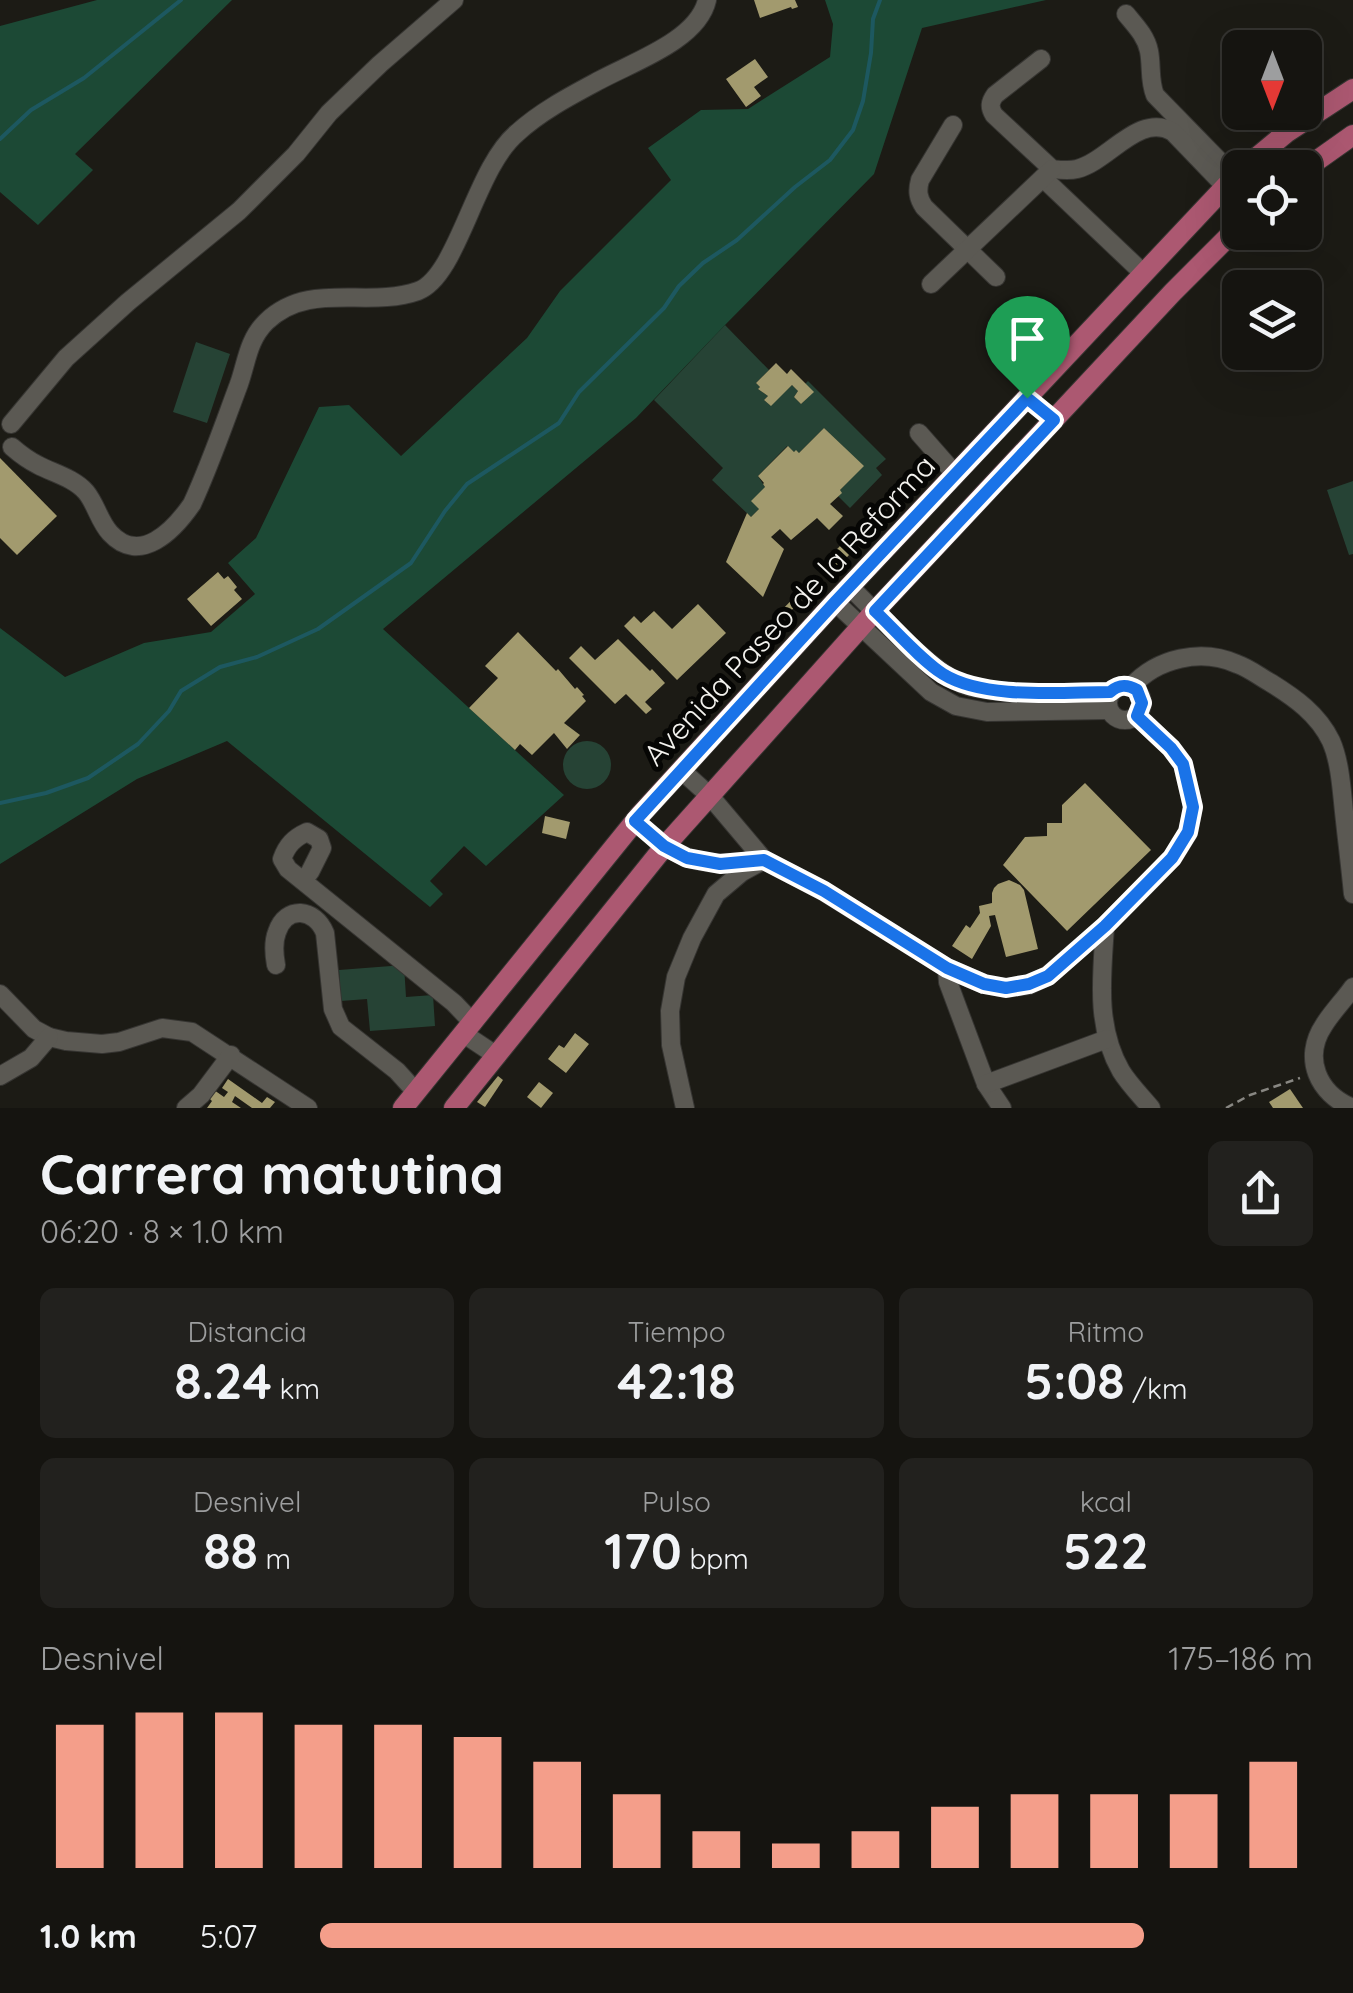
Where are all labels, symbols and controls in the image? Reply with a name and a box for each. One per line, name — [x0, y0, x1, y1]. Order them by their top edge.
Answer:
north arrow — [1222, 30, 1322, 130]
map controls — [1222, 30, 1322, 370]
button: locate — [1222, 150, 1322, 250]
button: layers — [1222, 270, 1322, 370]
pin — [985, 296, 1070, 399]
icon: arrive — [1000, 311, 1055, 366]
street label: Avenida Paseo de la Reforma — [635, 447, 943, 773]
text: Carrera matutina — [40, 1139, 504, 1208]
button: share — [1208, 1141, 1313, 1246]
text: 06:20 · 8 × 1.0 km — [40, 1211, 284, 1251]
text: Distancia — [187, 1314, 307, 1349]
text: Tiempo — [627, 1314, 726, 1349]
text: Ritmo — [1067, 1314, 1144, 1349]
text: 8.24 — [174, 1349, 272, 1412]
text: 42:18 — [617, 1349, 736, 1412]
text: 5:08 — [1024, 1349, 1125, 1412]
text: km — [272, 1371, 320, 1406]
text: /km — [1125, 1371, 1188, 1406]
text: Desnivel — [193, 1484, 301, 1519]
text: Pulso — [642, 1484, 711, 1519]
text: kcal — [1080, 1484, 1132, 1519]
text: 88 — [203, 1519, 258, 1582]
text: 170 — [604, 1519, 682, 1582]
text: 522 — [1063, 1519, 1149, 1582]
text: m — [258, 1541, 291, 1576]
text: bpm — [682, 1541, 749, 1576]
text: Desnivel — [40, 1638, 164, 1678]
text: 175–186 m — [1168, 1638, 1313, 1678]
text: 1.0 km — [40, 1916, 137, 1956]
text: 5:07 — [200, 1916, 257, 1956]

